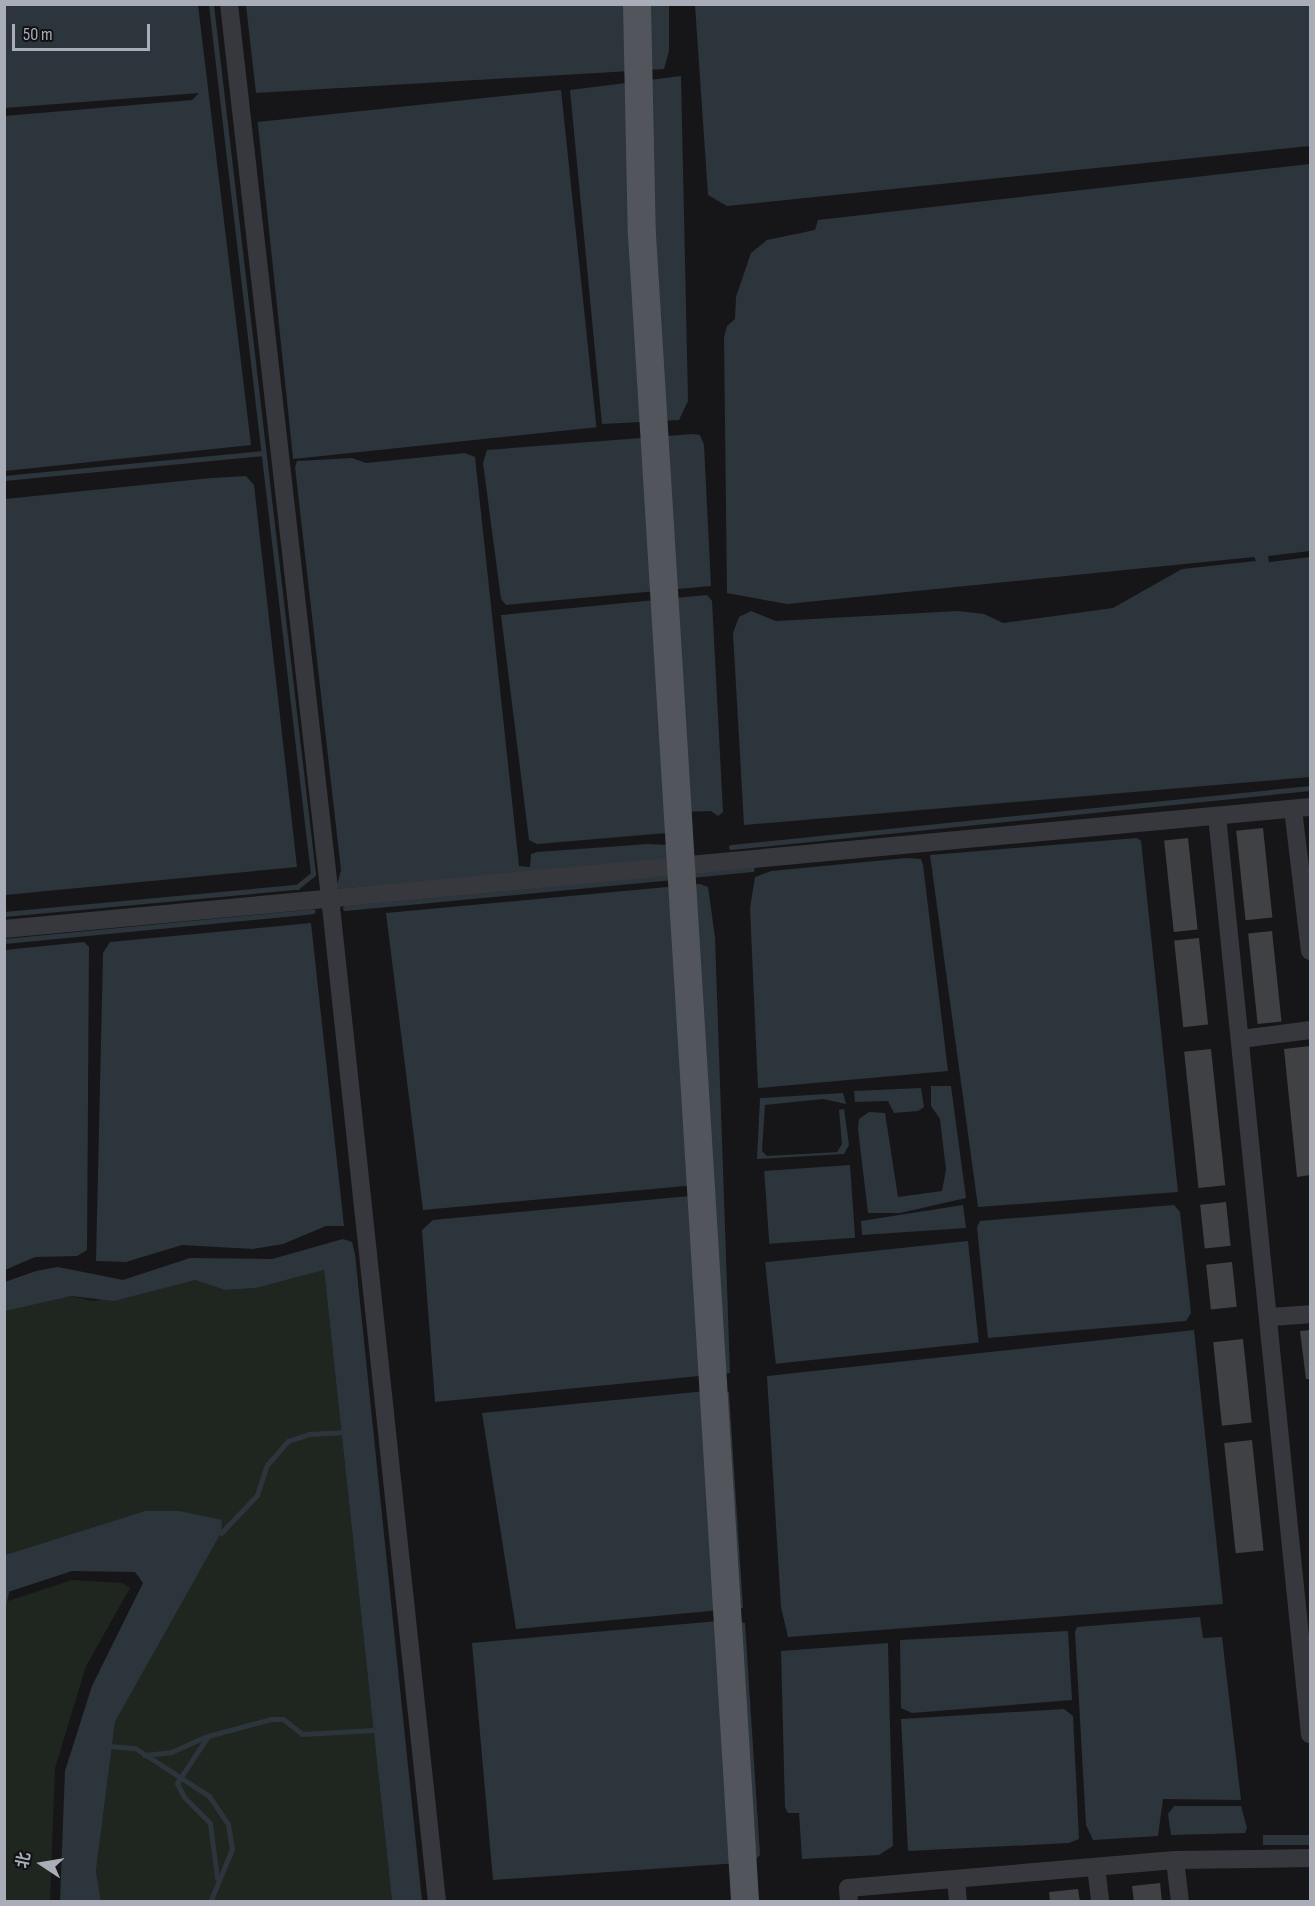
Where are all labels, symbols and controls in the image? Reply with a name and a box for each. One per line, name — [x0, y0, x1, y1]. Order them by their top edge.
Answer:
scale bar — [15, 12, 153, 50]
text: 50 m — [23, 24, 53, 45]
north arrow — [12, 1834, 72, 1894]
text: 北 — [13, 1850, 35, 1870]

